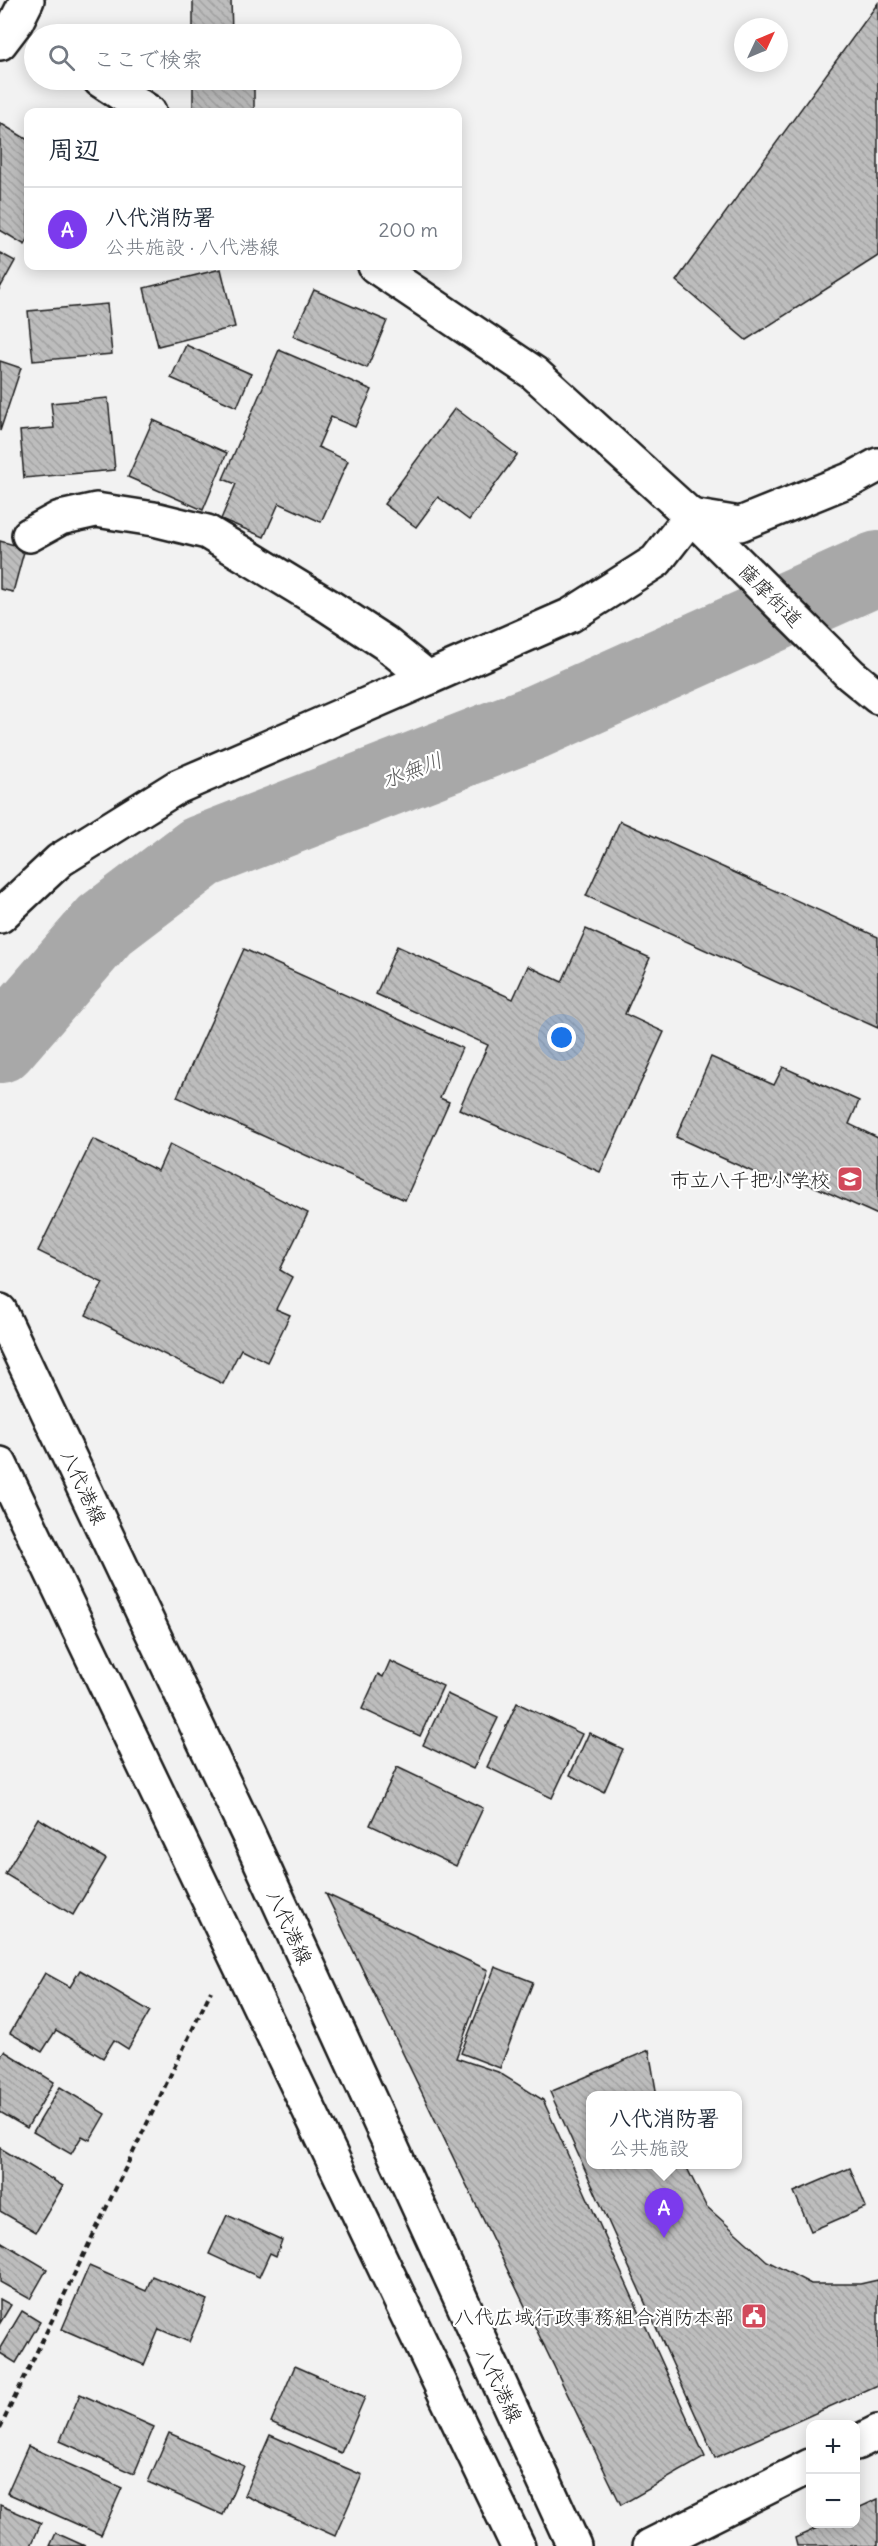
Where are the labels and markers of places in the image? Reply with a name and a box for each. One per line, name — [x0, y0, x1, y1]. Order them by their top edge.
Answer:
school or university icon: 市立八千把小学校 — [835, 1164, 865, 1194]
place label: 市立八千把小学校 — [670, 1167, 830, 1192]
pin: A — [644, 2188, 684, 2238]
public building icon: 八代広域行政事務組合消防本部 — [739, 2301, 769, 2331]
place label: 八代広域行政事務組合消防本部 — [454, 2304, 734, 2329]

